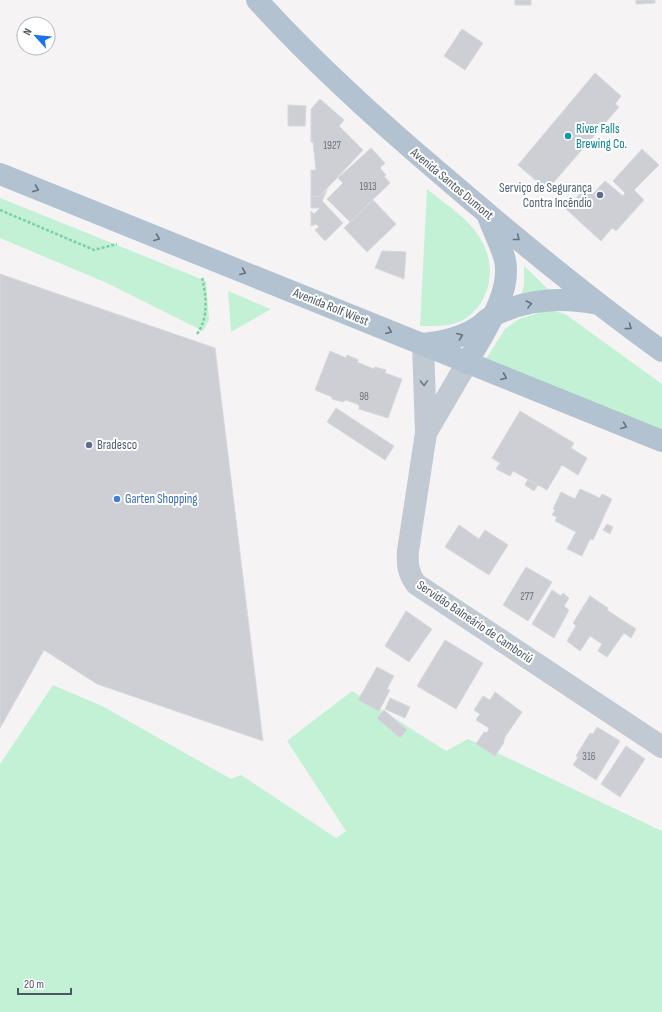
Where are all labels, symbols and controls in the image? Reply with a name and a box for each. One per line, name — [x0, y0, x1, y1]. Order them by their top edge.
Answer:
north arrow — [16, 16, 56, 56]
text: N — [20, 26, 35, 37]
place label: River Falls Brewing Co. — [576, 121, 627, 152]
marker: River Falls Brewing Co. — [563, 131, 573, 141]
house number: 1927 — [323, 139, 341, 152]
street label: Avenida Santos Dumont — [406, 144, 497, 223]
house number: 1913 — [359, 180, 377, 193]
place label: Serviço de Segurança Contra Incêndio — [499, 180, 592, 211]
one-way arrow — [32, 184, 40, 192]
marker: Serviço de Segurança Contra Incêndio — [595, 190, 605, 200]
one-way arrow — [153, 233, 160, 241]
one-way arrow — [512, 233, 519, 240]
one-way arrow — [240, 268, 247, 276]
street label: Avenida Rolf Wiest — [290, 284, 371, 329]
one-way arrow — [525, 300, 532, 309]
one-way arrow — [625, 322, 632, 329]
one-way arrow — [386, 326, 393, 334]
one-way arrow — [456, 333, 463, 341]
one-way arrow — [500, 373, 507, 381]
one-way arrow — [420, 380, 429, 386]
house number: 98 — [359, 390, 369, 403]
one-way arrow — [621, 421, 628, 429]
place label: Bradesco — [97, 437, 137, 453]
marker: Bradesco — [84, 440, 94, 450]
place label: Garten Shopping — [125, 491, 198, 507]
marker: Garten Shopping — [112, 494, 122, 504]
street label: Servidão Balneário de Camboriú — [414, 577, 536, 667]
house number: 277 — [520, 590, 534, 603]
house number: 316 — [582, 750, 596, 763]
scale bar — [18, 970, 71, 996]
text: 20 m — [24, 977, 44, 992]

